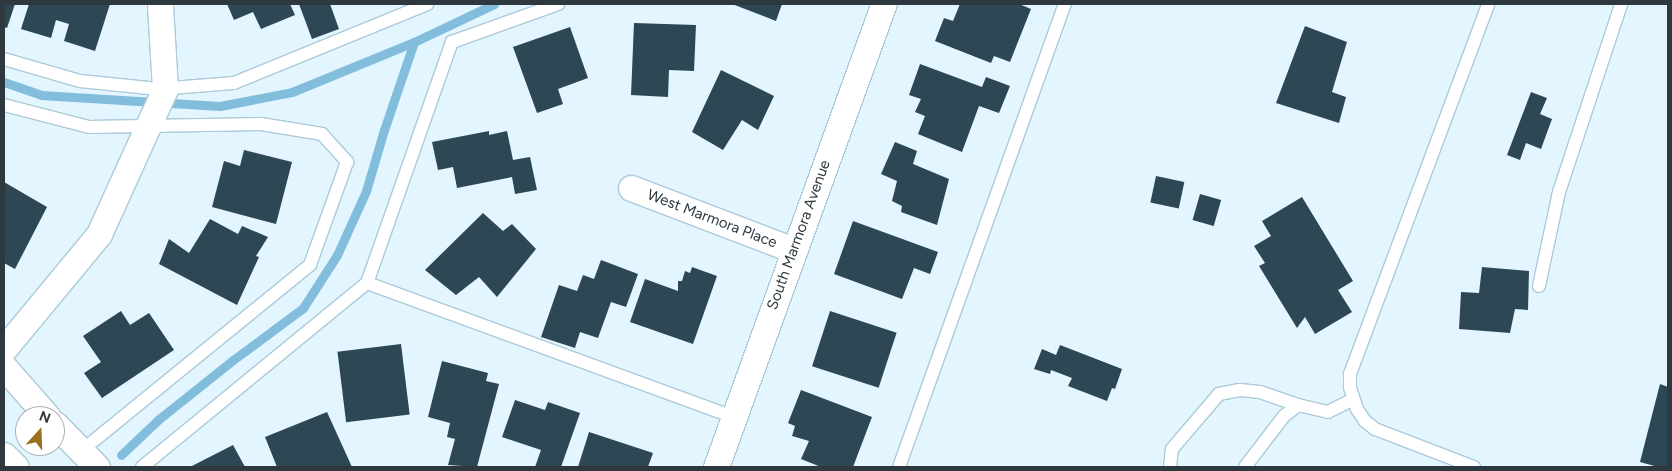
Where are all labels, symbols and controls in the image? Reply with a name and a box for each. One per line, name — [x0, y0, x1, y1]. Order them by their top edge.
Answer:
street label: South Marmora Avenue — [764, 158, 834, 312]
street label: West Marmora Place — [645, 186, 779, 252]
north arrow — [15, 406, 65, 456]
text: N — [37, 408, 53, 427]

